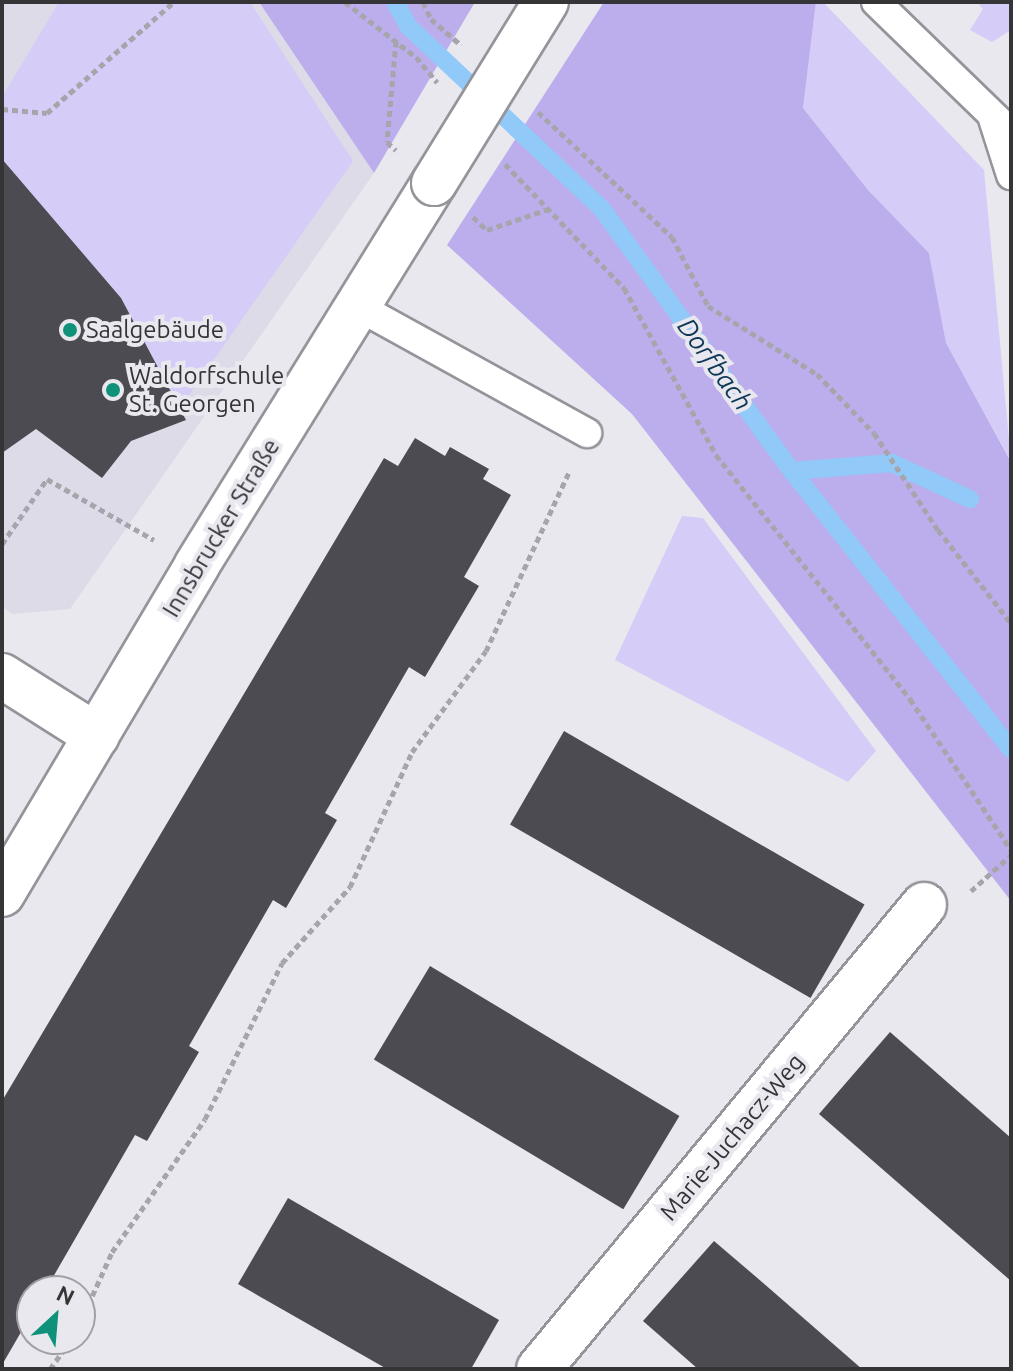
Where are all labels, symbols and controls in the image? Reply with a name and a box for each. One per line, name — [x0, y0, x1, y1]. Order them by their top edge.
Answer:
water label: Dorfbach — [671, 312, 759, 416]
place label: Saalgebäude — [86, 316, 224, 344]
marker: Saalgebäude — [61, 321, 79, 339]
place label: Waldorfschule St. Georgen — [129, 362, 284, 418]
marker: Waldorfschule St. Georgen — [104, 381, 122, 399]
street label: Innsbrucker Straße — [156, 434, 286, 622]
street label: Marie-Juchacz-Weg — [654, 1048, 810, 1226]
north arrow — [16, 1275, 96, 1355]
text: N — [53, 1280, 79, 1310]

